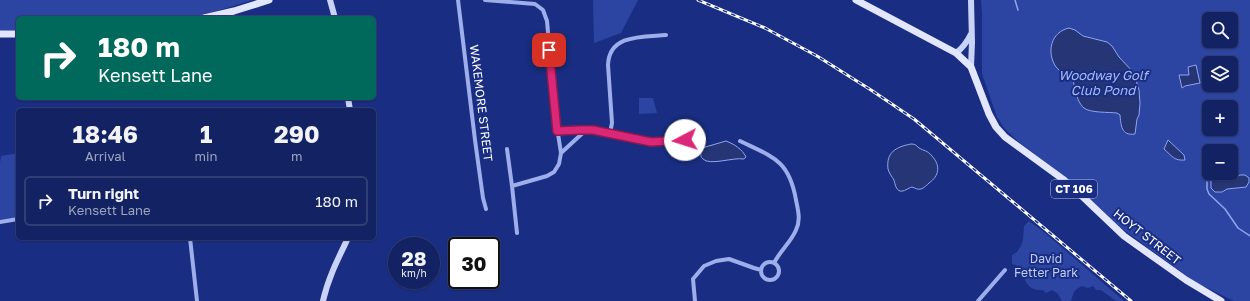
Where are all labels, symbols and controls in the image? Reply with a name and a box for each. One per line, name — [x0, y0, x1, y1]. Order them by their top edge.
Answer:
map controls — [1202, 12, 1238, 180]
button: search — [1202, 12, 1238, 48]
text: 180 m — [98, 30, 180, 63]
icon: right — [32, 32, 84, 84]
pin — [532, 33, 566, 67]
icon: arrive — [538, 39, 560, 61]
street label: WAKEMORE STREET — [467, 44, 496, 163]
button: layers — [1202, 56, 1238, 92]
text: Kensett Lane — [98, 64, 212, 86]
water label: Woodway Golf Club Pond — [1058, 67, 1150, 98]
button: + — [1202, 100, 1238, 136]
text: 18:46 — [72, 119, 138, 148]
text: 1 — [200, 119, 212, 148]
text: 290 — [274, 119, 320, 148]
position arrow — [664, 119, 706, 161]
button: − — [1202, 144, 1238, 180]
text: Arrival — [85, 148, 126, 164]
text: min — [195, 148, 218, 164]
text: m — [291, 148, 303, 164]
road number: CT 106 — [1051, 180, 1097, 198]
text: Turn right — [68, 184, 139, 202]
icon: right — [34, 190, 56, 212]
text: 180 m — [315, 192, 358, 210]
text: Kensett Lane — [68, 202, 151, 218]
street label: HOYT STREET — [1111, 206, 1184, 268]
speed limit sign: 30 — [448, 237, 500, 289]
text: 28 — [401, 246, 426, 270]
park label: David Fetter Park — [1014, 251, 1078, 280]
text: km/h — [401, 267, 427, 279]

